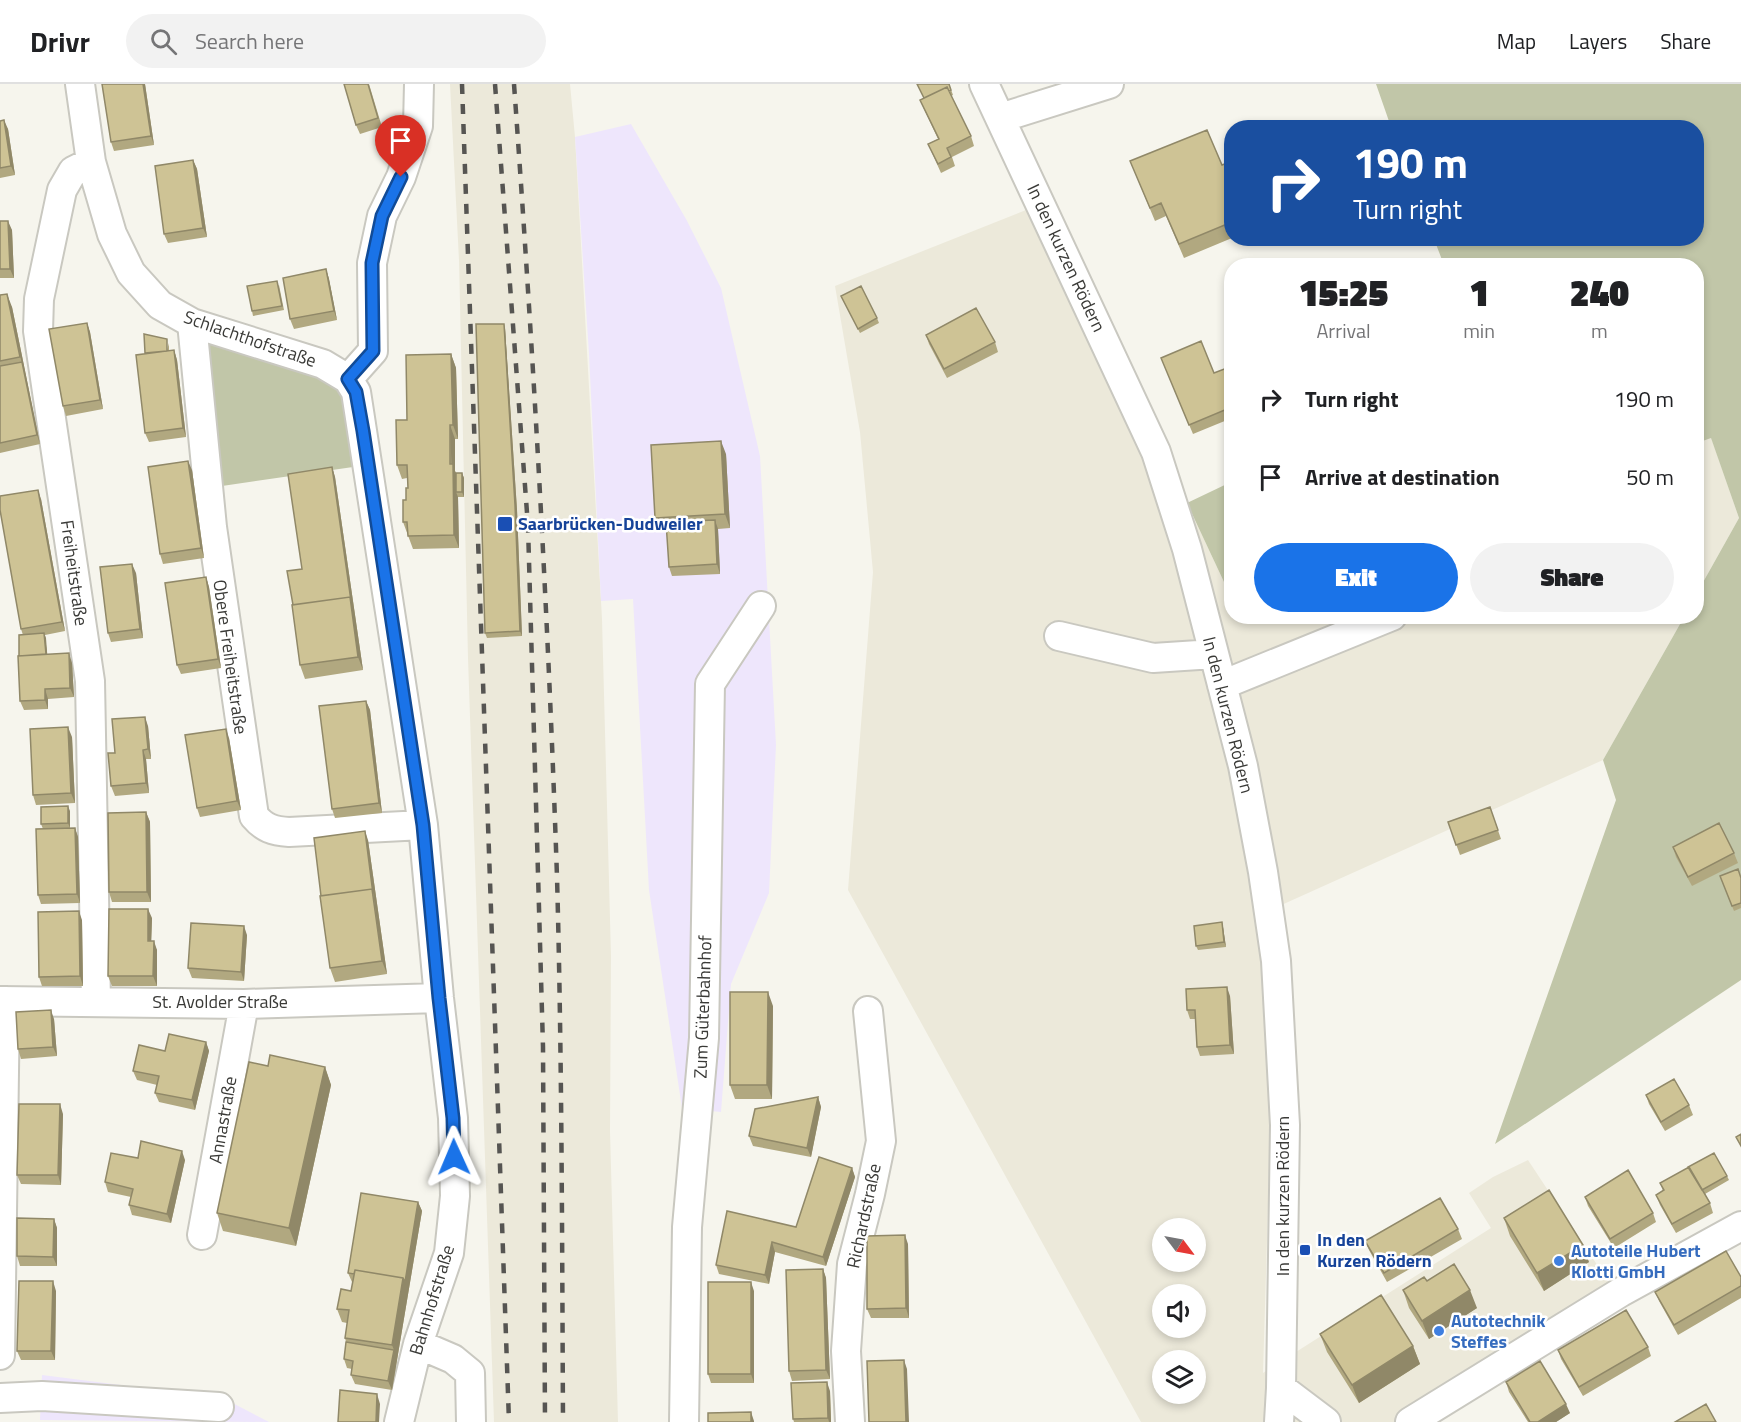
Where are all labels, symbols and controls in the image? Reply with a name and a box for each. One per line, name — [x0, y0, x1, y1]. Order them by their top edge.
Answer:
search box — [126, 14, 546, 68]
text: Drivr — [30, 20, 90, 63]
text: Search here — [195, 24, 304, 58]
icon: search — [147, 25, 180, 58]
text: Map — [1497, 25, 1536, 57]
text: Layers — [1569, 25, 1627, 57]
text: Share — [1660, 25, 1711, 57]
pin — [375, 115, 426, 177]
icon: arrive — [384, 124, 417, 157]
text: 190 m — [1353, 130, 1468, 194]
icon: right — [1254, 144, 1332, 222]
street label: In den kurzen Rödern — [1020, 179, 1113, 336]
text: Turn right — [1353, 188, 1462, 229]
text: 15:25 — [1299, 265, 1388, 320]
text: 1 — [1469, 265, 1489, 320]
text: 240 — [1570, 265, 1629, 320]
street label: Schlachthofstraße — [180, 303, 320, 374]
text: Arrival — [1316, 315, 1371, 346]
text: min — [1463, 315, 1495, 346]
text: m — [1591, 315, 1608, 346]
text: Turn right — [1305, 382, 1399, 416]
text: 190 m — [1614, 382, 1674, 416]
icon: right — [1254, 383, 1287, 416]
text: Arrive at destination — [1305, 460, 1500, 494]
text: 50 m — [1626, 460, 1674, 494]
icon: arrive — [1254, 461, 1287, 494]
place label: Saarbrücken-Dudweiler — [518, 510, 703, 537]
marker: Saarbrücken-Dudweiler — [496, 515, 514, 533]
street label: Freiheitstraße — [54, 518, 95, 628]
button: Exit — [1254, 543, 1458, 612]
button: Share — [1470, 543, 1674, 612]
street label: Obere Freiheitstraße — [206, 578, 255, 736]
street label: In den kurzen Rödern — [1196, 634, 1261, 796]
street label: Zum Güterbahnhof — [687, 935, 718, 1079]
street label: St. Avolder Straße — [152, 988, 288, 1015]
street label: Annastraße — [202, 1074, 243, 1166]
street label: In den kurzen Rödern — [1269, 1116, 1296, 1276]
position arrow — [422, 1125, 486, 1189]
street label: Richardstraße — [839, 1161, 888, 1271]
north arrow — [1152, 1218, 1206, 1272]
map controls — [1152, 1218, 1206, 1404]
place label: In den Kurzen Rödern — [1317, 1226, 1432, 1274]
place label: Autoteile Hubert Klotti GmbH — [1571, 1237, 1701, 1285]
street label: Bahnhofstraße — [402, 1241, 461, 1358]
marker: In den Kurzen Rödern — [1298, 1243, 1312, 1257]
marker: Autoteile Hubert Klotti GmbH — [1552, 1254, 1566, 1268]
button: sound — [1152, 1284, 1206, 1338]
place label: Autotechnik Steffes — [1451, 1307, 1546, 1355]
marker: Autotechnik Steffes — [1432, 1324, 1446, 1338]
button: layers — [1152, 1350, 1206, 1404]

